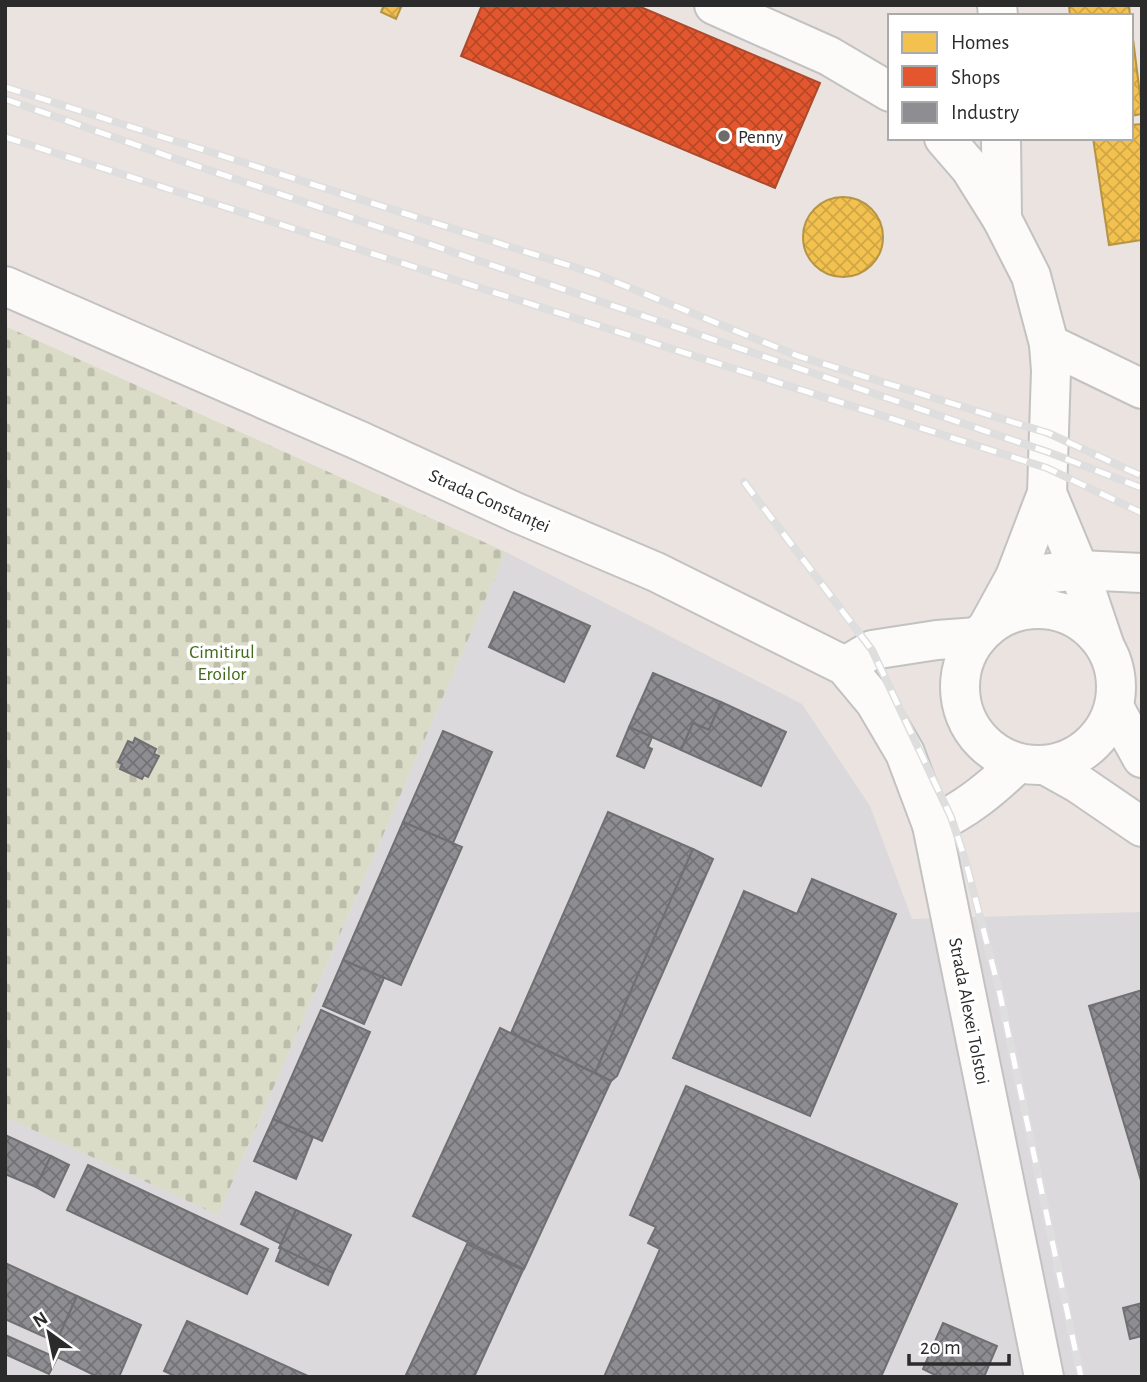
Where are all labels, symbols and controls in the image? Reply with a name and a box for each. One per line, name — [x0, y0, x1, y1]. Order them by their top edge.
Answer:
legend — [888, 14, 1133, 140]
text: Homes — [951, 32, 1009, 53]
text: Shops — [951, 67, 1000, 88]
text: Industry — [951, 102, 1019, 123]
marker: Penny — [716, 128, 732, 144]
place label: Penny — [738, 128, 783, 147]
street label: Strada Constanței — [425, 466, 553, 538]
park label: Cimitirul Eroilor — [189, 643, 255, 684]
street label: Strada Alexei Tolstoi — [945, 936, 992, 1086]
north arrow — [14, 1298, 84, 1368]
text: N — [30, 1308, 51, 1332]
scale bar — [909, 1322, 1009, 1366]
text: 20 m — [920, 1337, 961, 1358]

